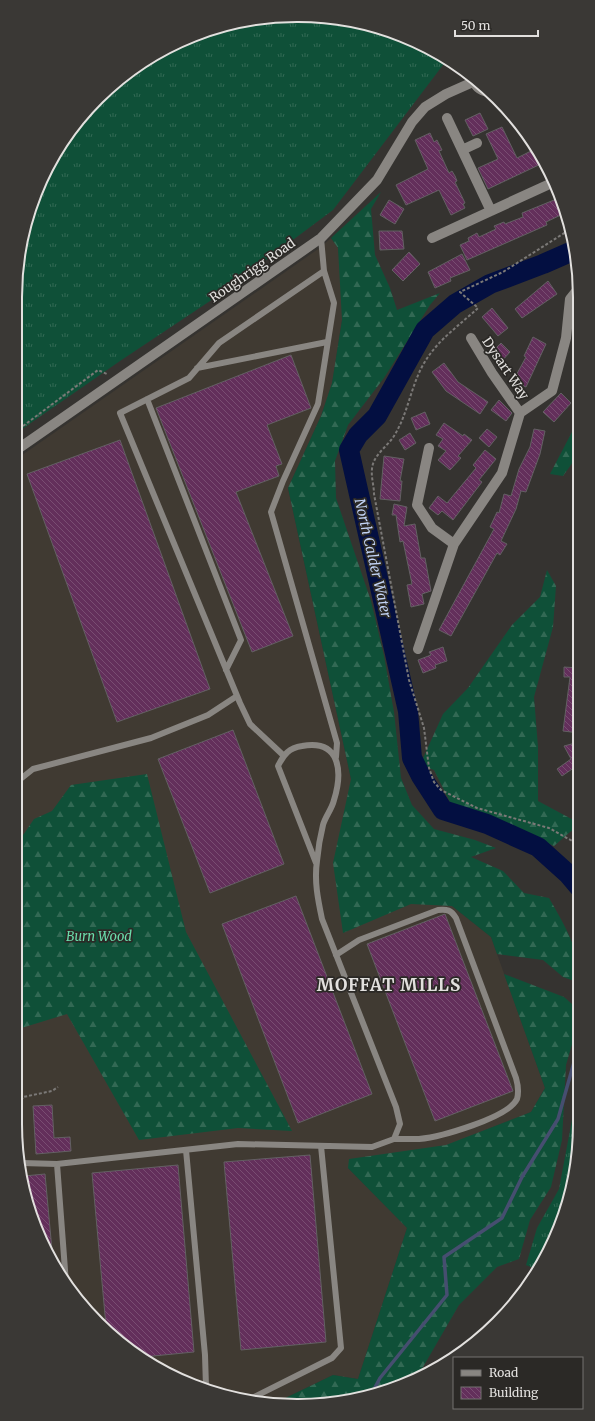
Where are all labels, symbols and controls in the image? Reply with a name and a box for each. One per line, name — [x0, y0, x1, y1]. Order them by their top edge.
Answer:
scale bar — [455, 12, 538, 38]
text: 50 m — [461, 18, 490, 33]
street label: Roughrigg Road — [206, 234, 299, 306]
street label: Dysart Way — [478, 334, 533, 403]
water label: North Calder Water — [351, 497, 396, 620]
park label: Burn Wood — [66, 928, 132, 945]
district label: MOFFAT MILLS — [317, 974, 461, 996]
legend — [453, 1357, 583, 1409]
text: Road — [489, 1365, 518, 1380]
text: Building — [489, 1385, 539, 1400]

